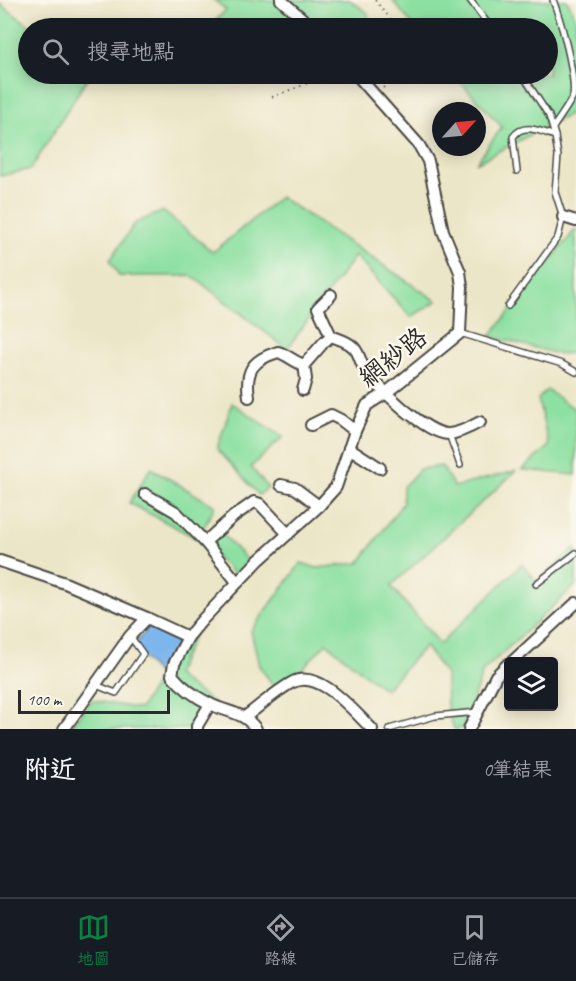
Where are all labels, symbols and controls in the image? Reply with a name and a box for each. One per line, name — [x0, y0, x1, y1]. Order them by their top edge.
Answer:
search box — [18, 18, 558, 84]
icon: search — [39, 35, 72, 68]
text: 搜尋地點 — [87, 38, 175, 66]
north arrow — [432, 102, 486, 156]
street label: 網紗路 — [352, 320, 434, 394]
map controls — [504, 657, 558, 711]
button: layers — [504, 657, 558, 711]
scale bar — [18, 687, 170, 714]
text: 100 m — [27, 690, 61, 710]
text: 附近 — [24, 753, 76, 786]
text: 0筆結果 — [483, 757, 552, 782]
tab: 地圖 — [77, 911, 110, 969]
tab: 路線 — [264, 911, 297, 969]
tab: 已儲存 — [451, 911, 499, 969]

